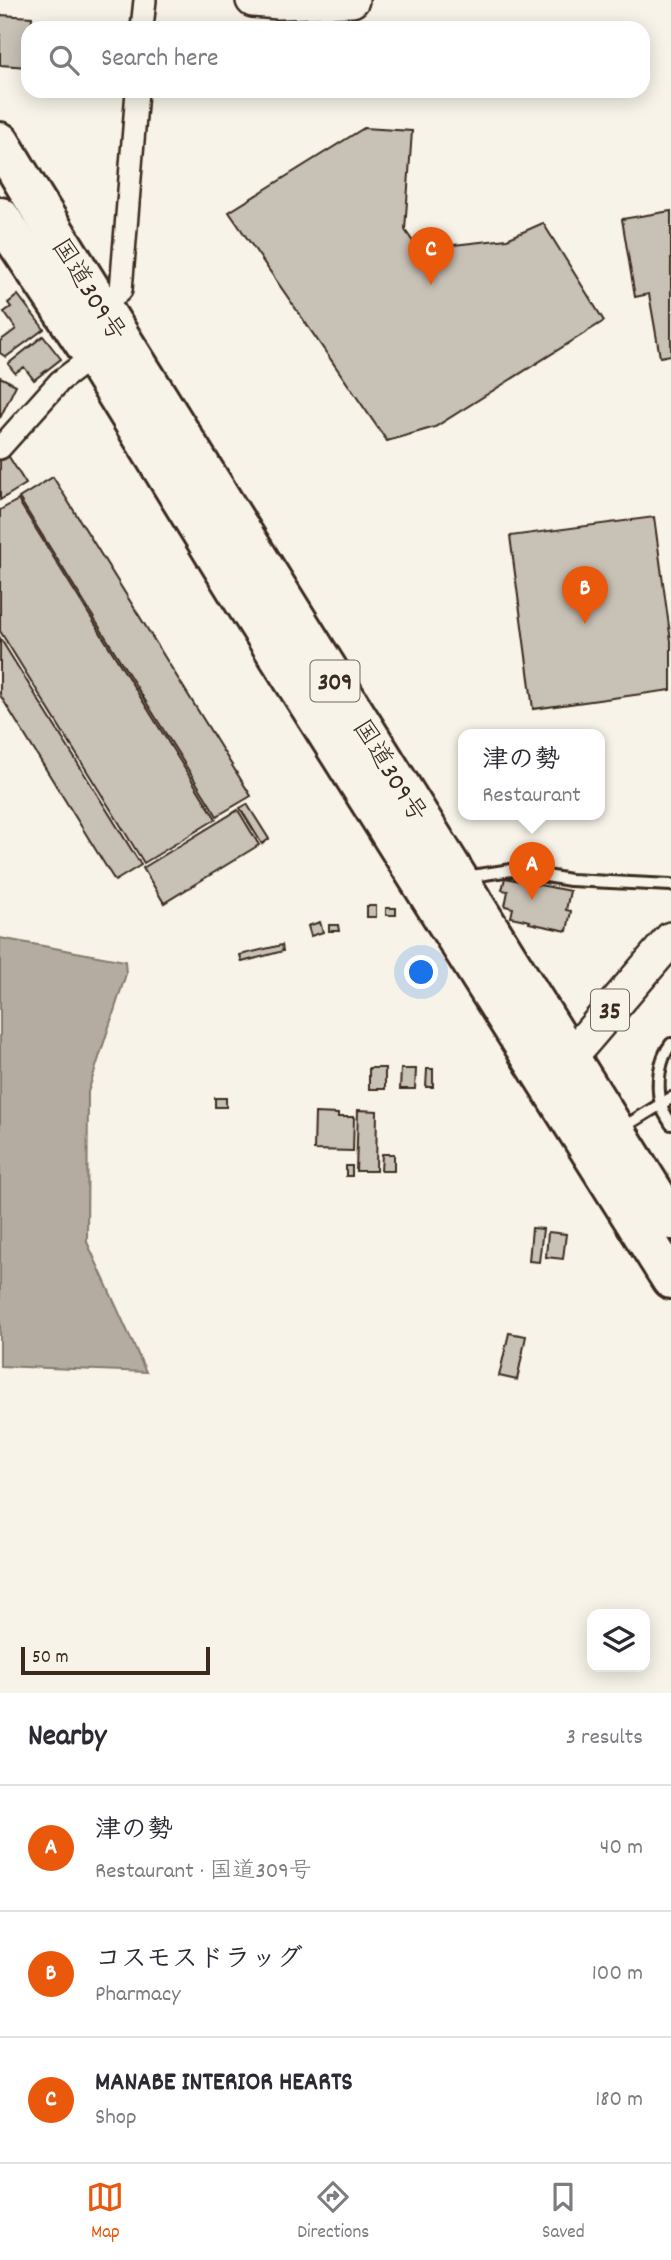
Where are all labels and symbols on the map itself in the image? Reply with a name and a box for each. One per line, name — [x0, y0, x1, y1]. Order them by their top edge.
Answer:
pin: C — [408, 227, 454, 285]
street label: 国道309号 — [41, 232, 133, 350]
pin: B — [562, 566, 608, 624]
road number: 309 — [310, 660, 360, 702]
street label: 国道309号 — [342, 713, 434, 831]
pin: A — [509, 842, 555, 900]
your location — [404, 955, 438, 989]
road number: 35 — [591, 990, 629, 1030]
scale bar — [21, 1644, 210, 1676]

